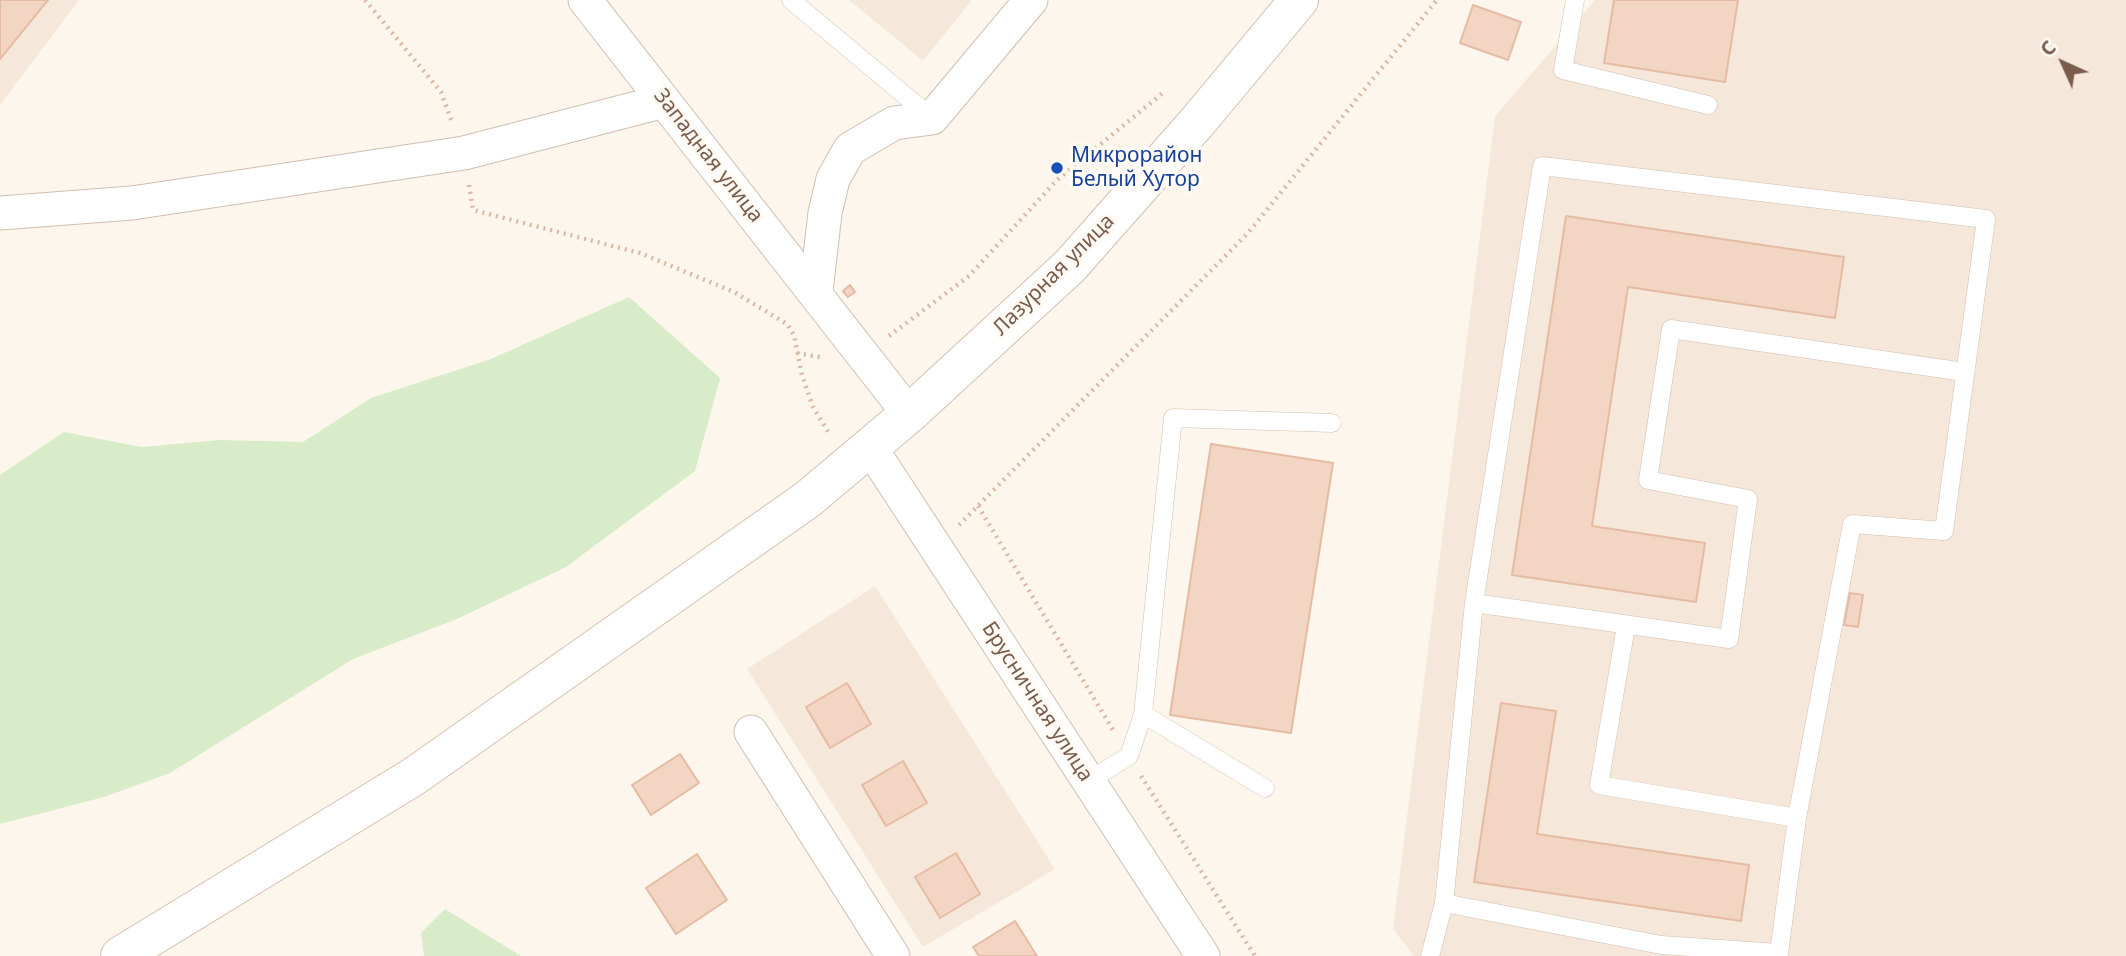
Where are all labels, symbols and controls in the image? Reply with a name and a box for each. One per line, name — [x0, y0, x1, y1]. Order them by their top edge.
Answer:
north arrow — [2028, 28, 2098, 98]
text: С — [2035, 35, 2062, 62]
street label: Западная улица — [648, 84, 768, 228]
place label: Микрорайон Белый Хутор — [1071, 143, 1202, 193]
marker: Микрорайон Белый Хутор — [1049, 160, 1065, 176]
street label: Лазурная улица — [988, 209, 1120, 341]
street label: Брусничная улица — [976, 617, 1098, 787]

